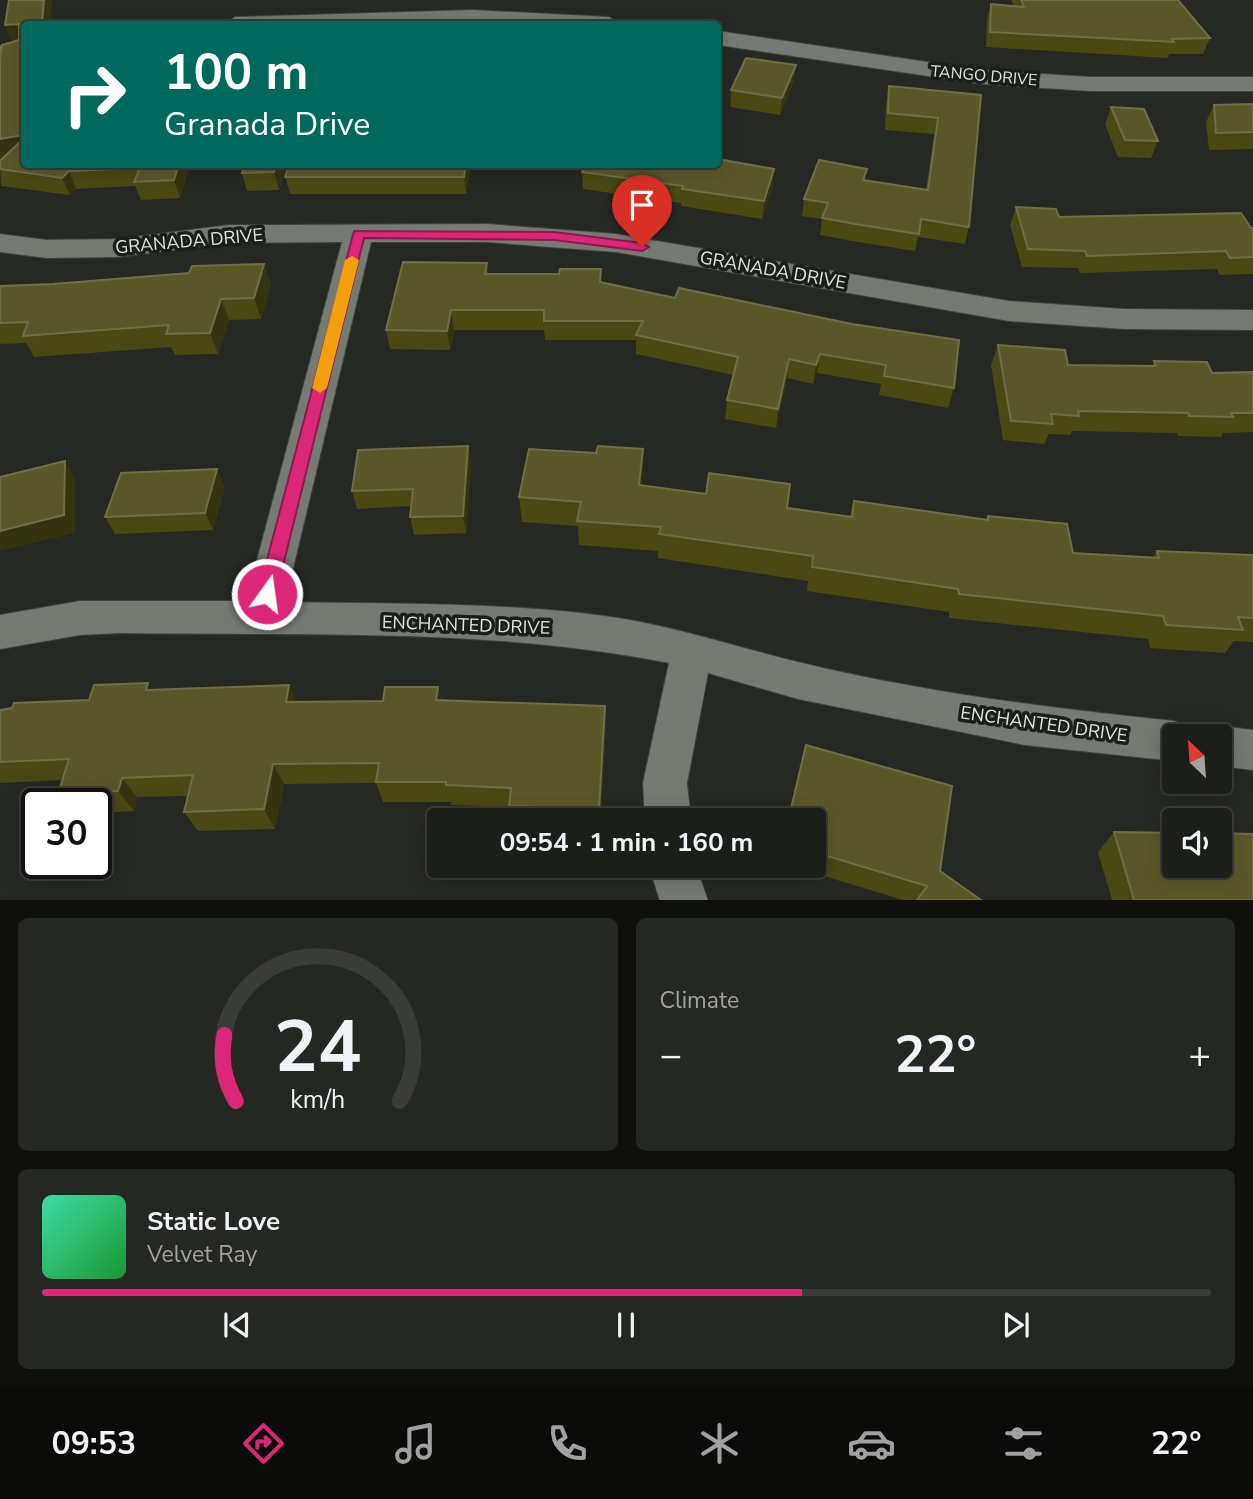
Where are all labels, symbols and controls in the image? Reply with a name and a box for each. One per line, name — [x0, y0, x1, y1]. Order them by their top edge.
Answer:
text: 100 m — [164, 39, 308, 106]
icon: right — [49, 49, 140, 140]
street label: TANGO DRIVE — [930, 60, 1038, 92]
text: Granada Drive — [164, 103, 370, 146]
pin — [612, 175, 672, 247]
icon: arrive — [623, 186, 661, 224]
street label: GRANADA DRIVE — [114, 223, 264, 259]
street label: GRANADA DRIVE — [698, 245, 848, 295]
position arrow — [230, 557, 304, 631]
street label: ENCHANTED DRIVE — [381, 610, 551, 640]
street label: ENCHANTED DRIVE — [959, 700, 1129, 748]
north arrow — [1162, 724, 1232, 794]
map controls — [1162, 724, 1232, 878]
speed limit sign: 30 — [21, 788, 112, 879]
button: sound — [1162, 808, 1232, 878]
text: 09:54 · 1 min · 160 m — [500, 825, 753, 860]
text: Climate — [660, 985, 739, 1016]
text: 24 — [274, 997, 361, 1097]
text: 22° — [894, 1019, 976, 1090]
text: − — [660, 1030, 682, 1081]
text: + — [1188, 1030, 1211, 1081]
text: km/h — [290, 1082, 345, 1116]
text: Static Love — [147, 1204, 280, 1239]
text: Velvet Ray — [147, 1239, 257, 1270]
icon: previous — [218, 1306, 256, 1344]
icon: pause — [607, 1306, 645, 1344]
icon: next — [997, 1306, 1035, 1344]
icon: directions — [239, 1419, 288, 1468]
icon: music — [391, 1419, 440, 1468]
icon: phone — [543, 1419, 592, 1468]
icon: climate — [695, 1419, 744, 1468]
icon: car — [847, 1419, 896, 1468]
icon: filters — [999, 1419, 1048, 1468]
text: 09:53 — [51, 1422, 136, 1465]
text: 22° — [1151, 1422, 1201, 1465]

